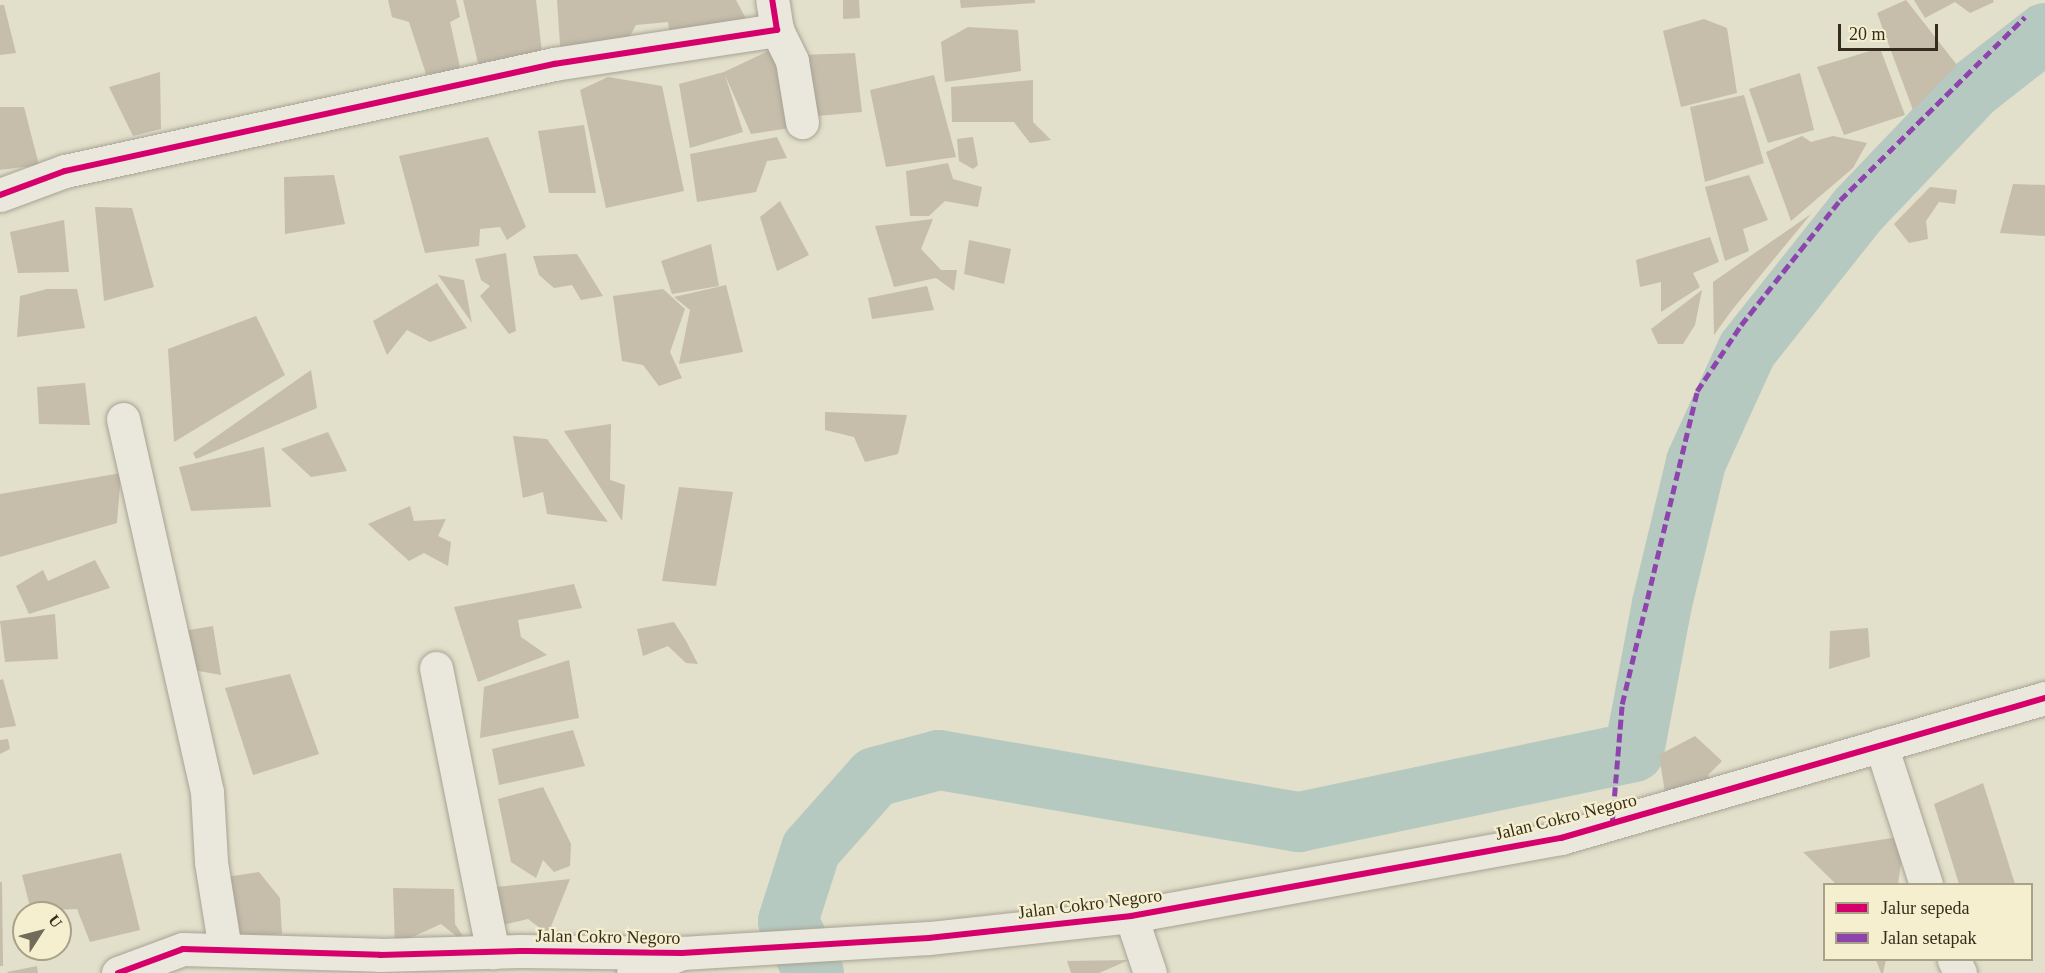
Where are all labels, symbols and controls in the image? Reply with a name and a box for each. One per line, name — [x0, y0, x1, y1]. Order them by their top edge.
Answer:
scale bar — [1841, 12, 1942, 50]
text: 20 m — [1849, 24, 1886, 44]
street label: Jalan Cokro Negoro — [1493, 789, 1639, 845]
legend — [1823, 883, 2033, 961]
street label: Jalan Cokro Negoro — [1017, 884, 1163, 924]
text: Jalur sepeda — [1881, 898, 1969, 918]
north arrow — [12, 901, 72, 961]
text: U — [45, 912, 66, 931]
street label: Jalan Cokro Negoro — [535, 925, 681, 949]
text: Jalan setapak — [1881, 928, 1976, 948]

